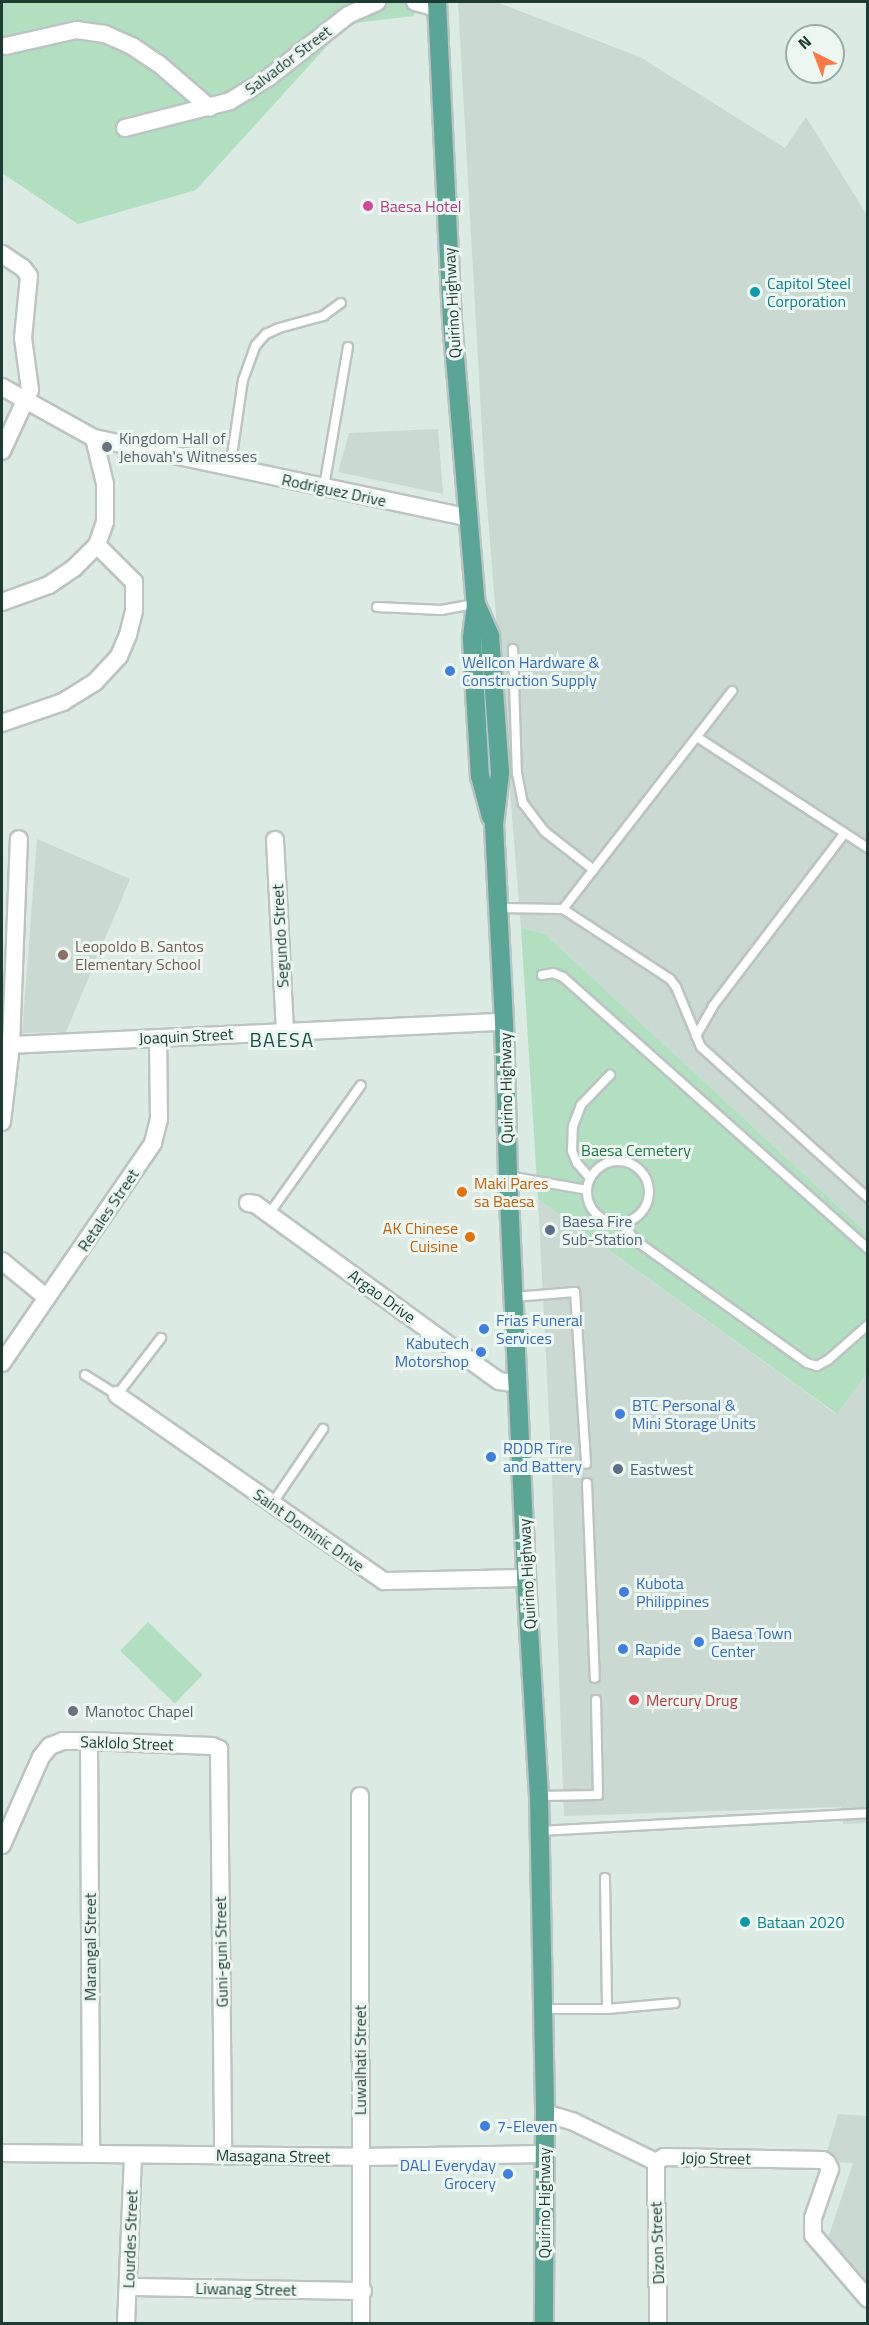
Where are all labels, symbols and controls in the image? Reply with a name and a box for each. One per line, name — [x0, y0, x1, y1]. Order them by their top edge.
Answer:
street label: Salvador Street — [241, 21, 335, 99]
north arrow — [785, 24, 845, 84]
text: N — [792, 29, 816, 55]
place label: Baesa Hotel — [380, 196, 461, 216]
marker: Baesa Hotel — [361, 199, 375, 213]
street label: Quirino Highway — [440, 247, 464, 359]
place label: Capitol Steel Corporation — [767, 273, 851, 311]
marker: Capitol Steel Corporation — [748, 285, 762, 299]
place label: Kingdom Hall of Jehovah's Witnesses — [119, 428, 257, 466]
marker: Kingdom Hall of Jehovah's Witnesses — [100, 440, 114, 454]
street label: Rodriguez Drive — [280, 470, 388, 510]
place label: Wellcon Hardware & Construction Supply — [462, 652, 599, 690]
marker: Wellcon Hardware & Construction Supply — [443, 664, 457, 678]
street label: Segundo Street — [268, 884, 292, 988]
place label: Leopoldo B. Santos Elementary School — [75, 936, 204, 974]
marker: Leopoldo B. Santos Elementary School — [56, 948, 70, 962]
street label: Joaquin Street — [138, 1024, 234, 1048]
district label: BAESA — [249, 1027, 315, 1051]
street label: Quirino Highway — [495, 1032, 517, 1144]
park label: Baesa Cemetery — [581, 1140, 691, 1160]
street label: Retales Street — [73, 1165, 143, 1255]
place label: Maki Pares sa Baesa — [474, 1173, 548, 1211]
marker: Maki Pares sa Baesa — [455, 1185, 469, 1199]
place label: Baesa Fire Sub-Station — [562, 1211, 642, 1249]
place label: AK Chinese Cuisine — [383, 1218, 458, 1256]
marker: Baesa Fire Sub-Station — [543, 1223, 557, 1237]
marker: AK Chinese Cuisine — [463, 1230, 477, 1244]
street label: Argao Drive — [345, 1265, 419, 1327]
place label: Frias Funeral Services — [496, 1310, 583, 1348]
marker: Frias Funeral Services — [477, 1322, 491, 1336]
place label: Kabutech Motorshop — [395, 1333, 469, 1371]
marker: Kabutech Motorshop — [474, 1345, 488, 1359]
place label: BTC Personal & Mini Storage Units — [632, 1395, 756, 1433]
marker: BTC Personal & Mini Storage Units — [613, 1407, 627, 1421]
place label: RDDR Tire and Battery — [503, 1438, 582, 1476]
marker: RDDR Tire and Battery — [484, 1450, 498, 1464]
place label: Eastwest — [630, 1459, 693, 1479]
marker: Eastwest — [611, 1462, 625, 1476]
street label: Saint Dominic Drive — [250, 1485, 368, 1575]
street label: Quirino Highway — [515, 1518, 539, 1630]
place label: Kubota Philippines — [636, 1573, 709, 1611]
marker: Kubota Philippines — [617, 1585, 631, 1599]
place label: Baesa Town Center — [711, 1623, 792, 1661]
marker: Baesa Town Center — [692, 1635, 706, 1649]
place label: Rapide — [635, 1639, 681, 1659]
marker: Rapide — [616, 1642, 630, 1656]
place label: Mercury Drug — [646, 1690, 738, 1710]
marker: Mercury Drug — [627, 1693, 641, 1707]
place label: Manotoc Chapel — [85, 1701, 194, 1721]
marker: Manotoc Chapel — [66, 1704, 80, 1718]
street label: Saklolo Street — [80, 1732, 174, 1754]
street label: Marangal Street — [80, 1893, 100, 2001]
street label: Guni-guni Street — [210, 1896, 232, 2008]
place label: Bataan 2020 — [757, 1912, 844, 1932]
marker: Bataan 2020 — [738, 1915, 752, 1929]
street label: Luwalhati Street — [350, 2005, 370, 2115]
place label: 7-Eleven — [497, 2116, 558, 2136]
marker: 7-Eleven — [478, 2119, 492, 2133]
street label: Masagana Street — [216, 2145, 330, 2167]
street label: Quirino Highway — [534, 2148, 554, 2258]
street label: Jojo Street — [681, 2148, 751, 2168]
place label: DALI Everyday Grocery — [400, 2155, 496, 2193]
marker: DALI Everyday Grocery — [501, 2167, 515, 2181]
street label: Lourdes Street — [119, 2189, 141, 2289]
street label: Dizon Street — [646, 2201, 668, 2285]
street label: Liwanag Street — [195, 2279, 297, 2299]

